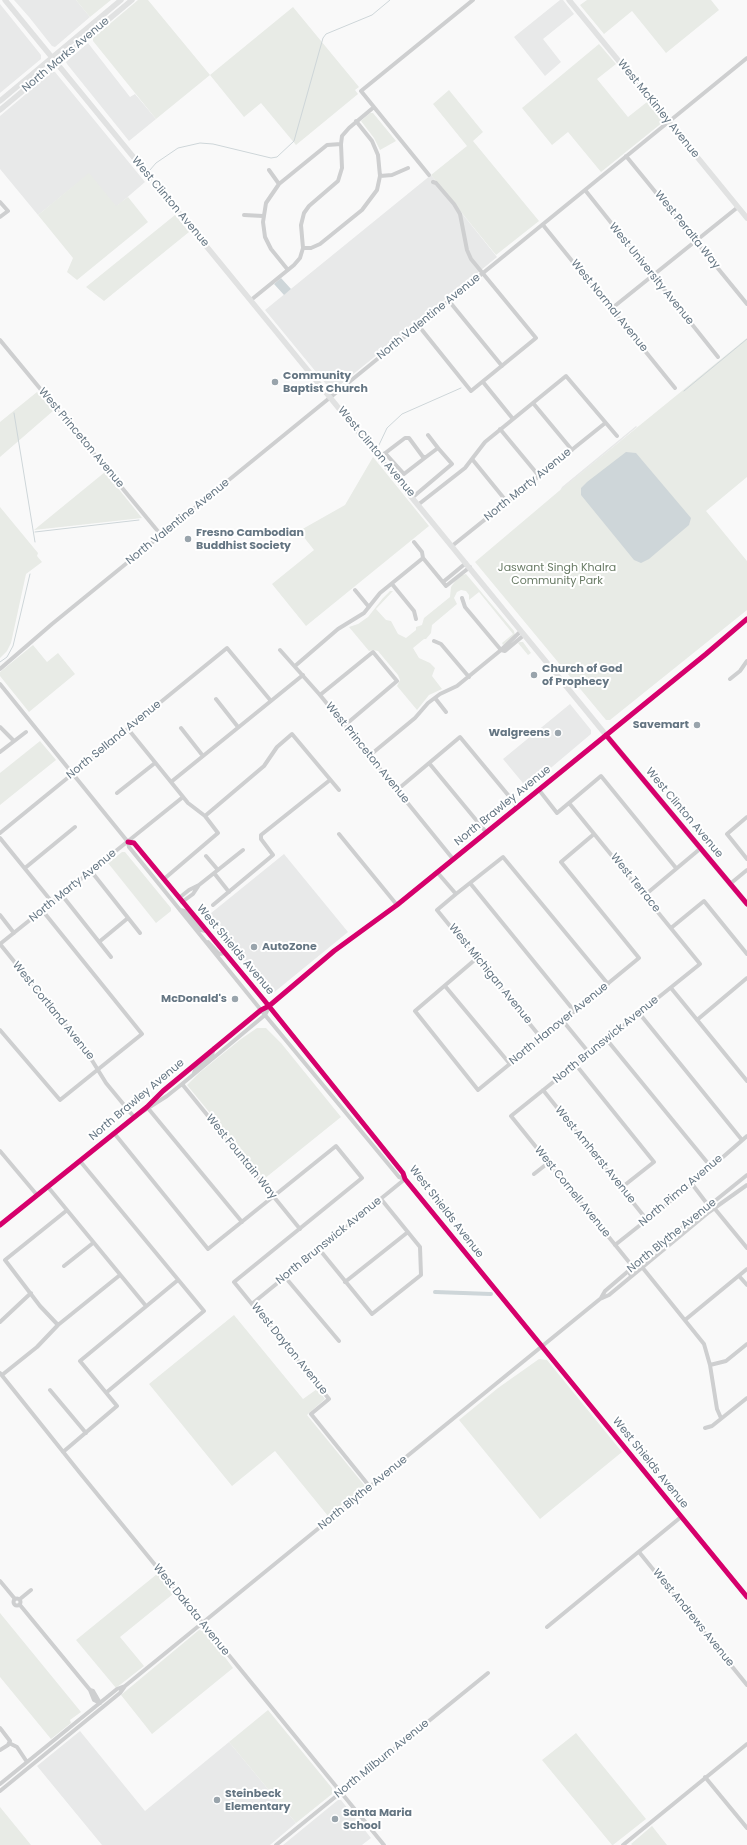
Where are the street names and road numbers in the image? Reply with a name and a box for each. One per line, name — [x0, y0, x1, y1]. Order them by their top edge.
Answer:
street label: North Marks Avenue — [20, 15, 112, 95]
street label: West McKinley Avenue — [614, 57, 702, 161]
street label: West Clinton Avenue — [128, 154, 212, 250]
street label: West Peralta Way — [652, 188, 722, 272]
street label: West University Avenue — [606, 220, 696, 328]
street label: West Normal Avenue — [568, 257, 650, 355]
street label: North Valentine Avenue — [375, 271, 483, 363]
street label: West Princeton Avenue — [35, 385, 127, 491]
street label: West Clinton Avenue — [334, 404, 418, 500]
street label: North Marty Avenue — [482, 446, 574, 524]
street label: North Valentine Avenue — [124, 476, 232, 568]
street label: North Selland Avenue — [64, 698, 164, 782]
street label: West Princeton Avenue — [322, 700, 412, 806]
street label: North Brawley Avenue — [452, 763, 554, 849]
street label: West Clinton Avenue — [642, 765, 726, 861]
street label: North Marty Avenue — [27, 847, 119, 925]
street label: West Terrace — [607, 851, 663, 915]
street label: West Shields Avenue — [194, 902, 276, 998]
street label: West Michigan Avenue — [446, 921, 534, 1027]
street label: West Cortland Avenue — [9, 959, 97, 1063]
street label: North Hanover Avenue — [507, 980, 611, 1068]
street label: North Brunswick Avenue — [551, 993, 661, 1087]
street label: North Brawley Avenue — [87, 1056, 187, 1144]
street label: West Amherst Avenue — [552, 1104, 638, 1206]
street label: West Fountain Way — [203, 1112, 279, 1202]
street label: West Cornell Avenue — [531, 1144, 613, 1240]
street label: North Pima Avenue — [637, 1152, 725, 1230]
street label: West Shields Avenue — [406, 1163, 486, 1261]
street label: North Brunswick Avenue — [274, 1194, 384, 1288]
street label: North Blythe Avenue — [625, 1196, 719, 1276]
street label: West Dayton Avenue — [248, 1301, 330, 1397]
street label: West Shields Avenue — [609, 1415, 691, 1511]
street label: North Blythe Avenue — [316, 1453, 410, 1533]
street label: West Dakota Avenue — [150, 1562, 232, 1658]
street label: West Andrews Avenue — [649, 1566, 737, 1670]
street label: North Milburn Avenue — [332, 1717, 432, 1801]

